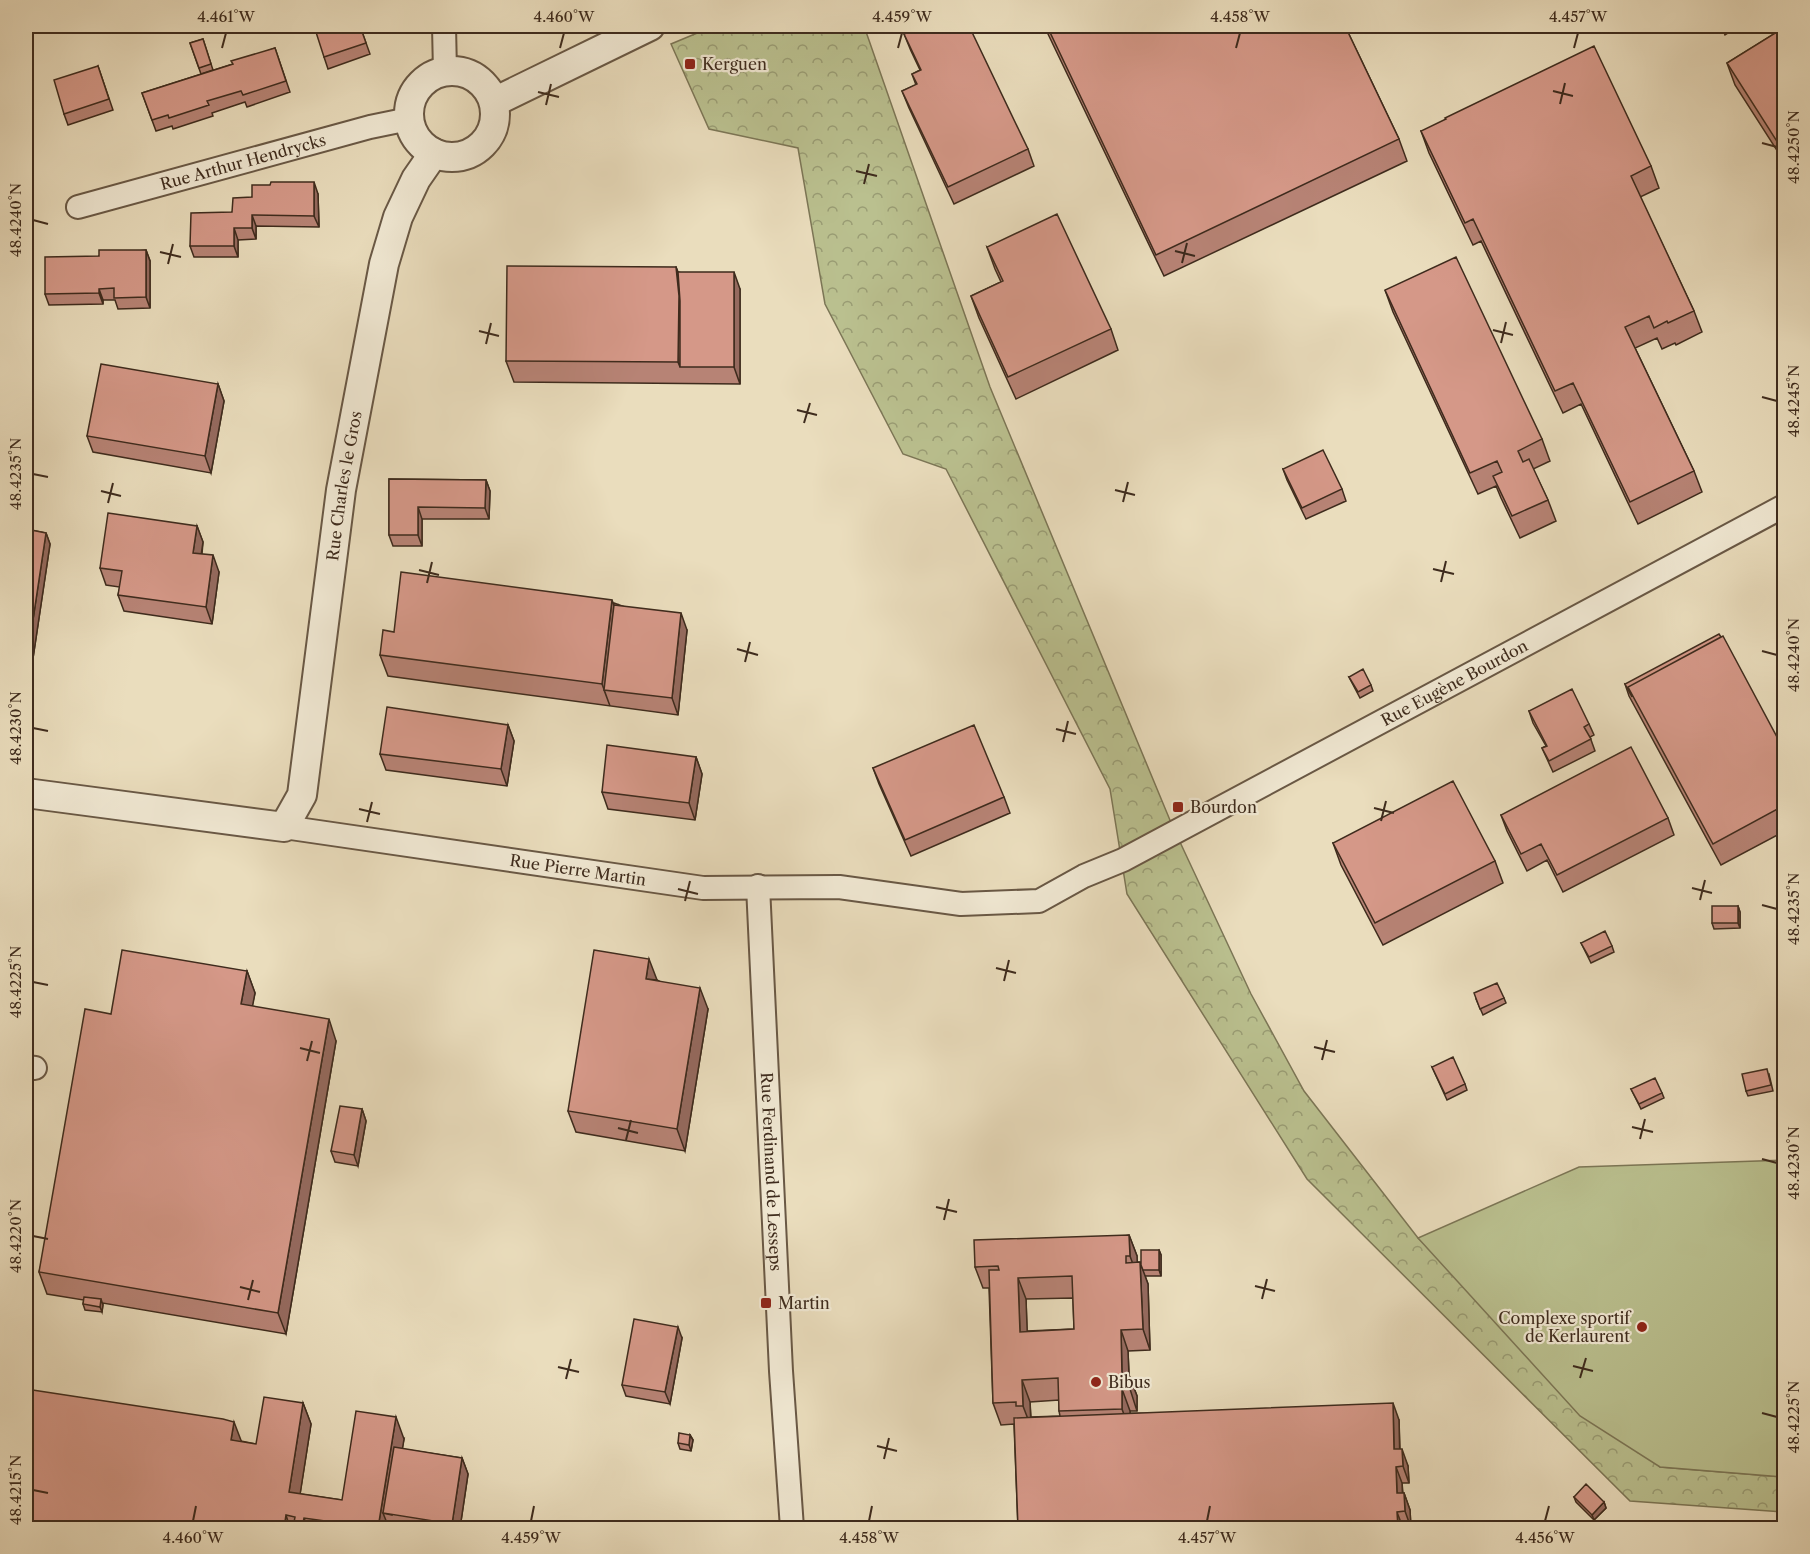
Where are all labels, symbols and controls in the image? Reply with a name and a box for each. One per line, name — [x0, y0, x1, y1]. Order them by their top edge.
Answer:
text: 4.461°W — [197, 7, 255, 26]
text: 4.460°W — [534, 7, 595, 26]
text: 4.459°W — [872, 7, 932, 26]
text: 4.458°W — [1210, 7, 1270, 26]
text: 4.457°W — [1549, 7, 1608, 26]
place label: Kerguen — [702, 54, 767, 74]
marker: Kerguen — [683, 57, 697, 71]
text: 48.4250°N — [1784, 110, 1803, 184]
street label: Rue Arthur Hendrycks — [158, 130, 328, 194]
text: 48.4240°N — [6, 183, 25, 257]
text: 48.4245°N — [1784, 365, 1803, 437]
street label: Rue Charles le Gros — [322, 409, 366, 562]
text: 48.4235°N — [6, 438, 25, 510]
text: 48.4240°N — [1784, 618, 1803, 692]
street label: Rue Eugène Bourdon — [1378, 635, 1531, 730]
text: 48.4230°N — [6, 691, 25, 765]
place label: Bourdon — [1190, 797, 1257, 817]
marker: Bourdon — [1171, 800, 1185, 814]
street label: Rue Pierre Martin — [508, 850, 647, 890]
text: 48.4235°N — [1784, 873, 1803, 945]
text: 48.4225°N — [6, 946, 25, 1018]
street label: Rue Ferdinand de Lesseps — [757, 1072, 786, 1272]
text: 48.4230°N — [1784, 1126, 1803, 1200]
text: 48.4220°N — [6, 1199, 25, 1273]
place label: Martin — [778, 1293, 830, 1313]
marker: Martin — [759, 1296, 773, 1310]
place label: Complexe sportif de Kerlaurent — [1498, 1308, 1632, 1346]
marker: Complexe sportif de Kerlaurent — [1635, 1320, 1649, 1334]
place label: Bibus — [1108, 1372, 1151, 1392]
marker: Bibus — [1089, 1375, 1103, 1389]
text: 48.4225°N — [1784, 1381, 1803, 1453]
text: 48.4215°N — [6, 1455, 25, 1525]
text: 4.460°W — [163, 1528, 224, 1547]
text: 4.459°W — [501, 1528, 561, 1547]
text: 4.458°W — [839, 1528, 899, 1547]
text: 4.457°W — [1178, 1528, 1237, 1547]
text: 4.456°W — [1515, 1528, 1575, 1547]

